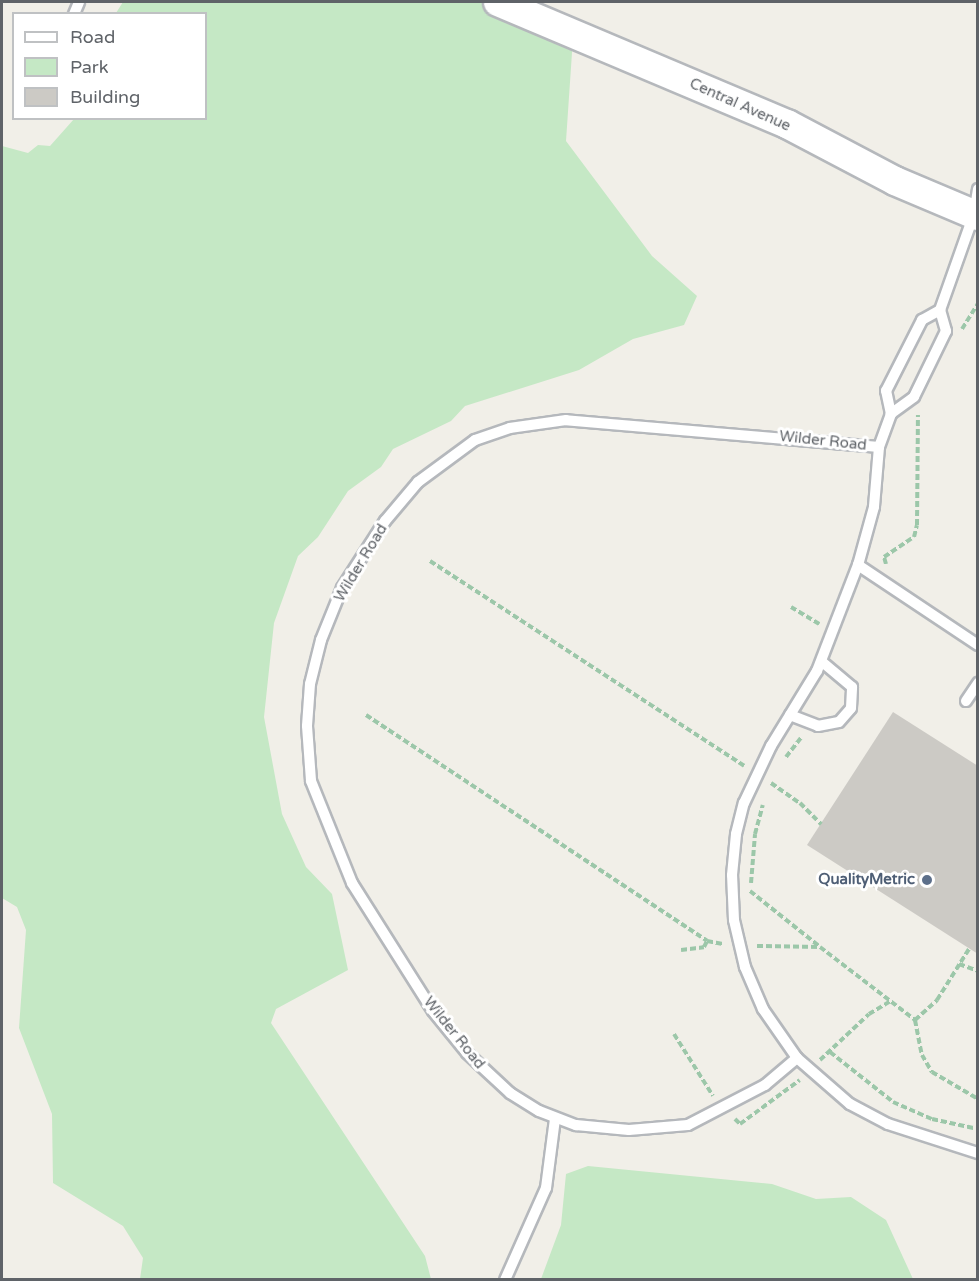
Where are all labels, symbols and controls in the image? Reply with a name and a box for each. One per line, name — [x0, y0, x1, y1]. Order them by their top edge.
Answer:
legend — [12, 12, 207, 120]
text: Road — [70, 26, 115, 48]
text: Park — [70, 56, 108, 78]
street label: Central Avenue — [687, 75, 793, 135]
text: Building — [70, 86, 140, 108]
street label: Wilder Road — [778, 427, 868, 455]
street label: Wilder Road — [331, 521, 391, 605]
place label: QualityMetric — [818, 871, 915, 889]
marker: QualityMetric — [920, 873, 934, 887]
street label: Wilder Road — [419, 993, 489, 1073]

